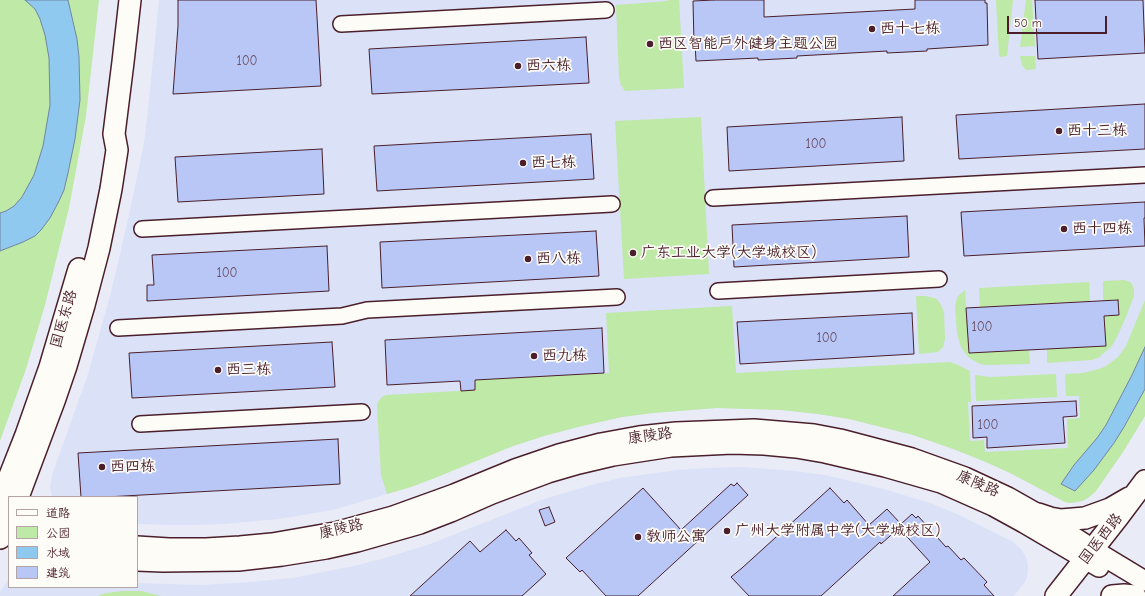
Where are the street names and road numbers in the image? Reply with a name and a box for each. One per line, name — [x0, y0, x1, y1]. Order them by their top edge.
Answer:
street label: 国医东路 — [47, 288, 81, 350]
street label: 康陵路 — [626, 424, 674, 448]
street label: 康陵路 — [954, 467, 1002, 501]
street label: 国医西路 — [1075, 510, 1127, 568]
street label: 康陵路 — [317, 515, 365, 543]

